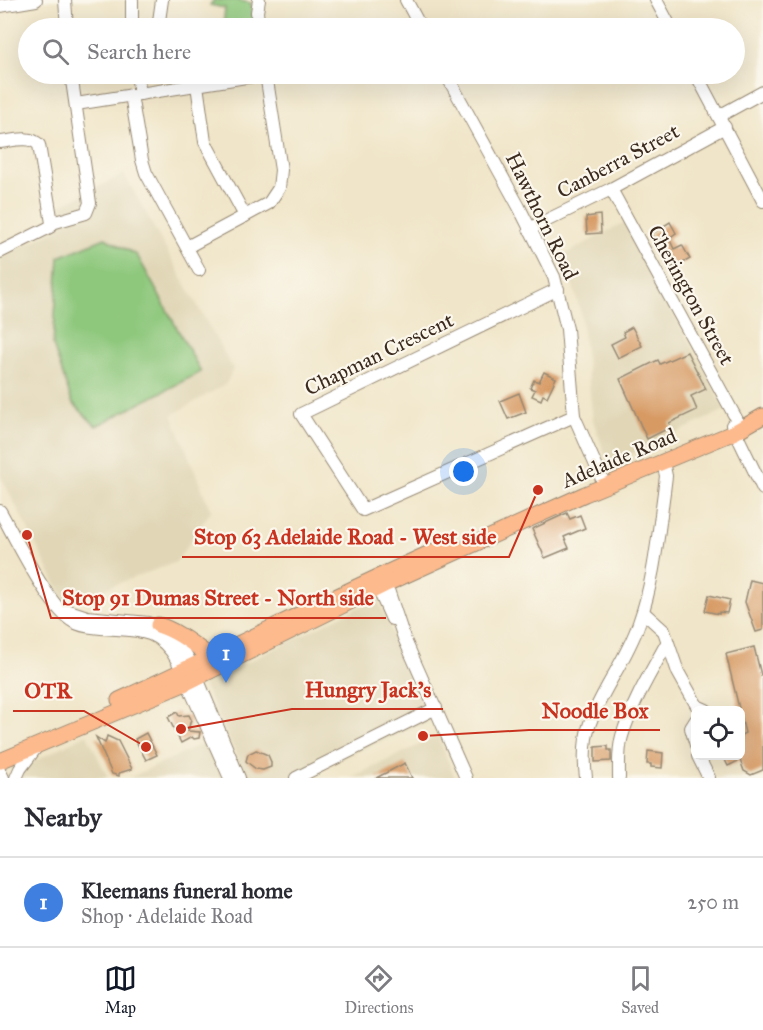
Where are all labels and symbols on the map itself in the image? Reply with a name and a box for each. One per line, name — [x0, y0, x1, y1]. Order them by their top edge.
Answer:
street label: Canberra Street — [552, 118, 684, 204]
street label: Hawthorn Road — [500, 148, 584, 285]
street label: Cherington Street — [642, 221, 740, 370]
street label: Chapman Crescent — [300, 306, 458, 401]
street label: Adelaide Road — [557, 422, 681, 494]
your location — [449, 457, 478, 486]
callout: Stop 63 Adelaide Road - West side — [182, 517, 509, 557]
text: Stop 63 Adelaide Road - West side — [194, 523, 496, 550]
callout: Stop 91 Dumas Street - North side — [51, 578, 386, 618]
text: Stop 91 Dumas Street - North side — [62, 584, 374, 611]
pin: 1 — [206, 634, 246, 683]
callout: Hungry Jack's — [292, 669, 443, 709]
callout: OTR — [13, 671, 84, 711]
text: Hungry Jack's — [305, 676, 431, 704]
text: OTR — [24, 677, 73, 704]
callout: Noodle Box — [529, 690, 660, 730]
text: Noodle Box — [541, 697, 649, 724]

